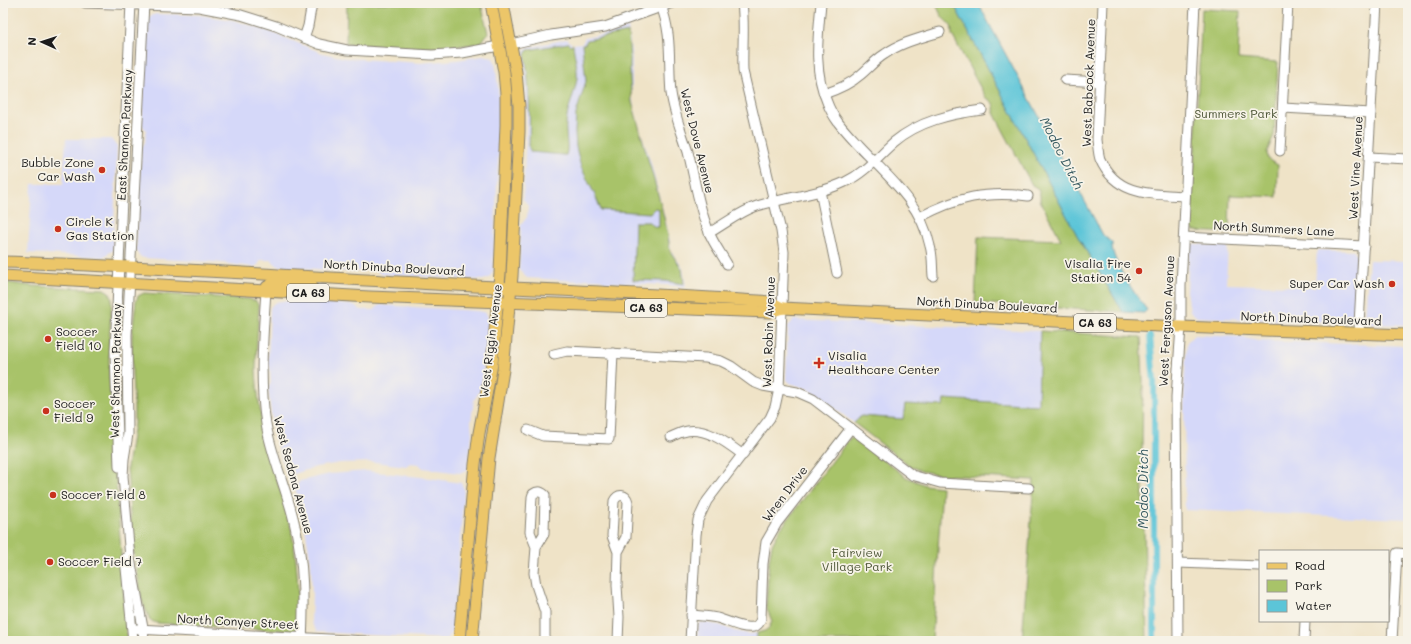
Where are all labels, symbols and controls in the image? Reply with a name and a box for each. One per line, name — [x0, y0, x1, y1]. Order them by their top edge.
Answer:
street label: West Babcock Avenue — [1078, 18, 1098, 147]
north arrow — [22, 22, 62, 62]
text: N — [24, 37, 39, 46]
street label: East Shannon Parkway — [113, 69, 135, 201]
street label: West Dove Avenue — [677, 87, 719, 195]
park label: Summers Park — [1195, 105, 1277, 121]
water label: Modoc Ditch — [1037, 114, 1088, 192]
street label: West Vine Avenue — [1344, 116, 1366, 220]
place label: Bubble Zone Car Wash — [21, 154, 94, 184]
marker: Bubble Zone Car Wash — [97, 165, 107, 175]
place label: Circle K Gas Station — [66, 213, 134, 243]
street label: North Summers Lane — [1213, 217, 1335, 239]
marker: Circle K Gas Station — [53, 224, 63, 234]
street label: North Dinuba Boulevard — [323, 255, 465, 279]
place label: Visalia Fire Station 54 — [1064, 255, 1131, 285]
street label: West Ferguson Avenue — [1155, 255, 1177, 387]
marker: Visalia Fire Station 54 — [1134, 266, 1144, 276]
place label: Super Car Wash — [1289, 275, 1384, 291]
street label: West Robin Avenue — [758, 276, 778, 388]
marker: Super Car Wash — [1387, 279, 1397, 289]
street label: West Riggin Avenue — [475, 283, 505, 398]
road number: CA 63 — [287, 284, 329, 302]
street label: North Dinuba Boulevard — [916, 292, 1058, 316]
road number: CA 63 — [625, 299, 667, 317]
street label: West Shannon Parkway — [106, 303, 124, 439]
street label: North Dinuba Boulevard — [1240, 308, 1382, 328]
road number: CA 63 — [1074, 314, 1116, 332]
place label: Soccer Field 10 — [56, 323, 102, 353]
marker: Soccer Field 10 — [43, 334, 53, 344]
place label: Visalia Healthcare Center — [828, 347, 940, 377]
marker: Visalia Healthcare Center — [813, 357, 825, 369]
place label: Soccer Field 9 — [54, 395, 95, 425]
marker: Soccer Field 9 — [41, 406, 51, 416]
street label: West Sedona Avenue — [271, 414, 317, 535]
water label: Modoc Ditch — [1134, 449, 1151, 529]
street label: Wren Drive — [758, 462, 811, 525]
place label: Soccer Field 8 — [61, 486, 146, 502]
marker: Soccer Field 8 — [48, 490, 58, 500]
park label: Fairview Village Park — [822, 544, 892, 574]
legend — [1259, 550, 1389, 622]
place label: Soccer Field 7 — [58, 553, 143, 569]
marker: Soccer Field 7 — [45, 557, 55, 567]
text: Road — [1295, 557, 1325, 573]
text: Park — [1295, 577, 1322, 593]
text: Water — [1295, 597, 1332, 613]
street label: North Conyer Street — [177, 610, 299, 632]

